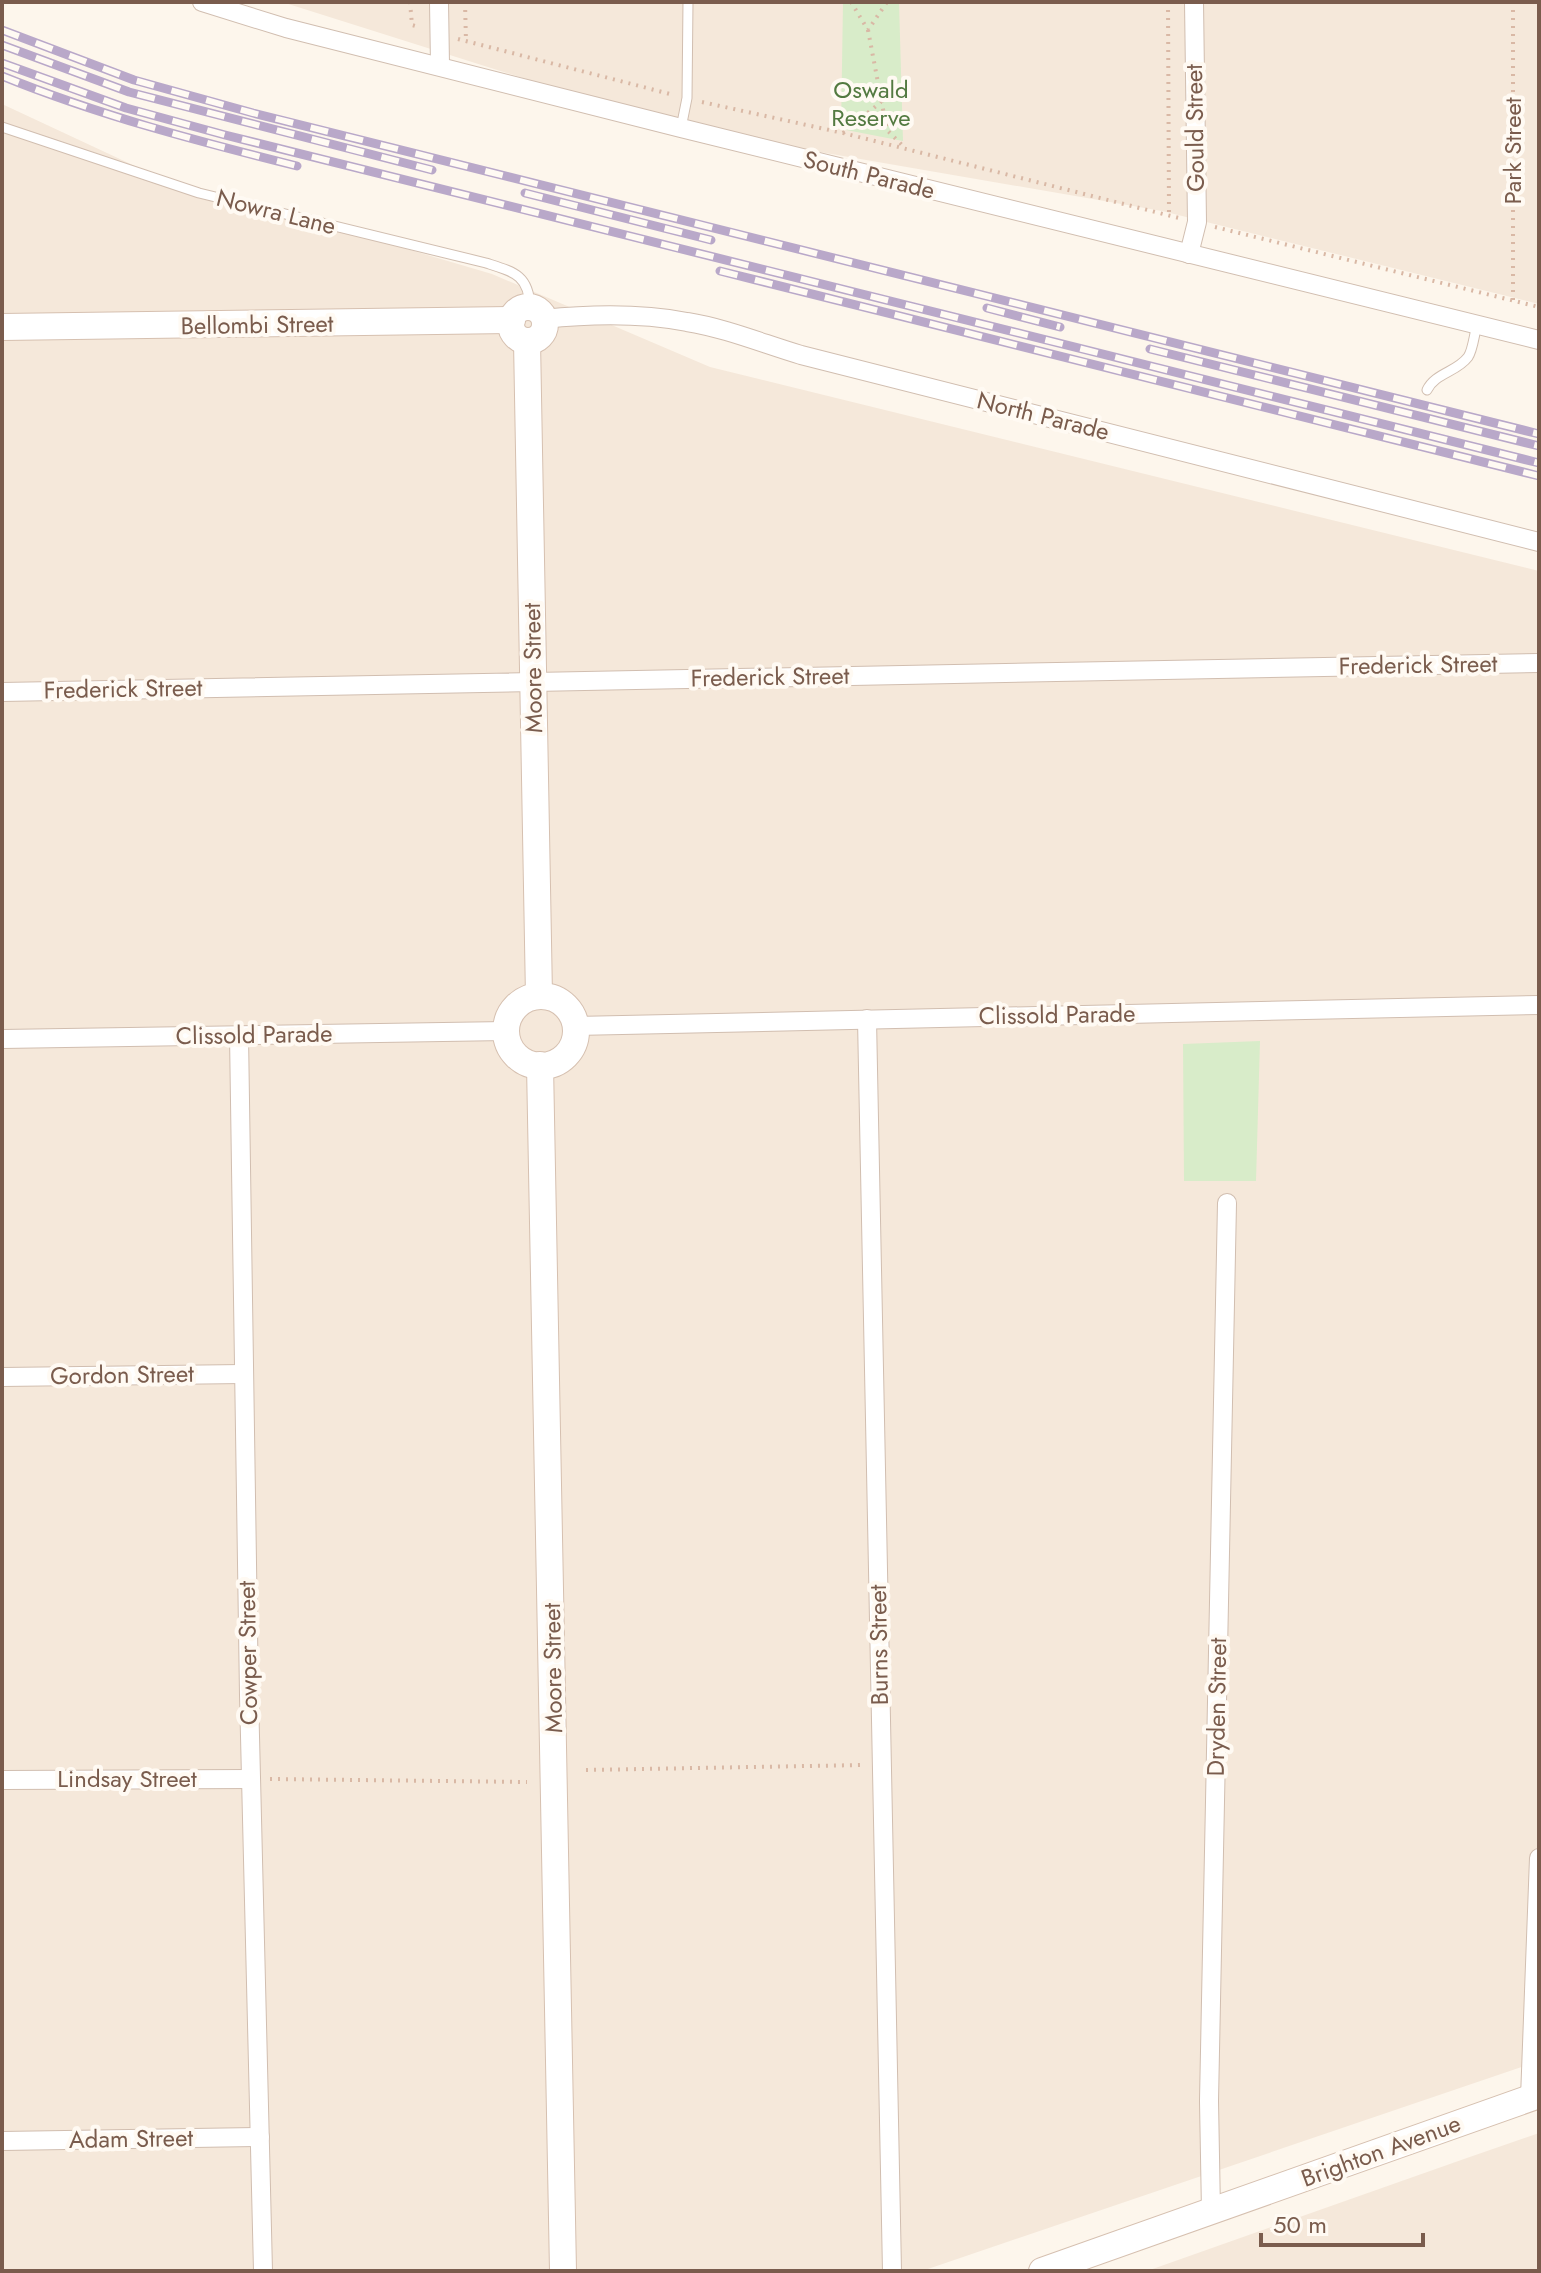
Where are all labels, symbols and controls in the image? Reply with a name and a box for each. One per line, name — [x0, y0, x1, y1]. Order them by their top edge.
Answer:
street label: Gould Street — [1176, 63, 1213, 192]
park label: Oswald Reserve — [831, 72, 911, 135]
street label: Park Street — [1495, 97, 1530, 205]
street label: South Parade — [800, 141, 938, 208]
street label: Nowra Lane — [213, 180, 340, 243]
street label: Bellombi Street — [180, 306, 334, 343]
street label: North Parade — [973, 382, 1113, 449]
street label: Moore Street — [514, 602, 551, 733]
street label: Frederick Street — [1338, 646, 1498, 683]
street label: Frederick Street — [690, 658, 850, 695]
street label: Frederick Street — [43, 670, 203, 707]
street label: Clissold Parade — [978, 996, 1136, 1033]
street label: Clissold Parade — [175, 1016, 333, 1053]
street label: Gordon Street — [50, 1356, 194, 1393]
street label: Cowper Street — [229, 1580, 266, 1725]
street label: Burns Street — [860, 1584, 897, 1706]
street label: Moore Street — [534, 1602, 571, 1733]
street label: Dryden Street — [1198, 1637, 1235, 1777]
street label: Lindsay Street — [57, 1761, 197, 1796]
street label: Brighton Avenue — [1296, 2105, 1466, 2196]
street label: Adam Street — [69, 2120, 194, 2157]
scale bar — [1261, 2197, 1423, 2247]
text: 50 m — [1273, 2207, 1327, 2242]

